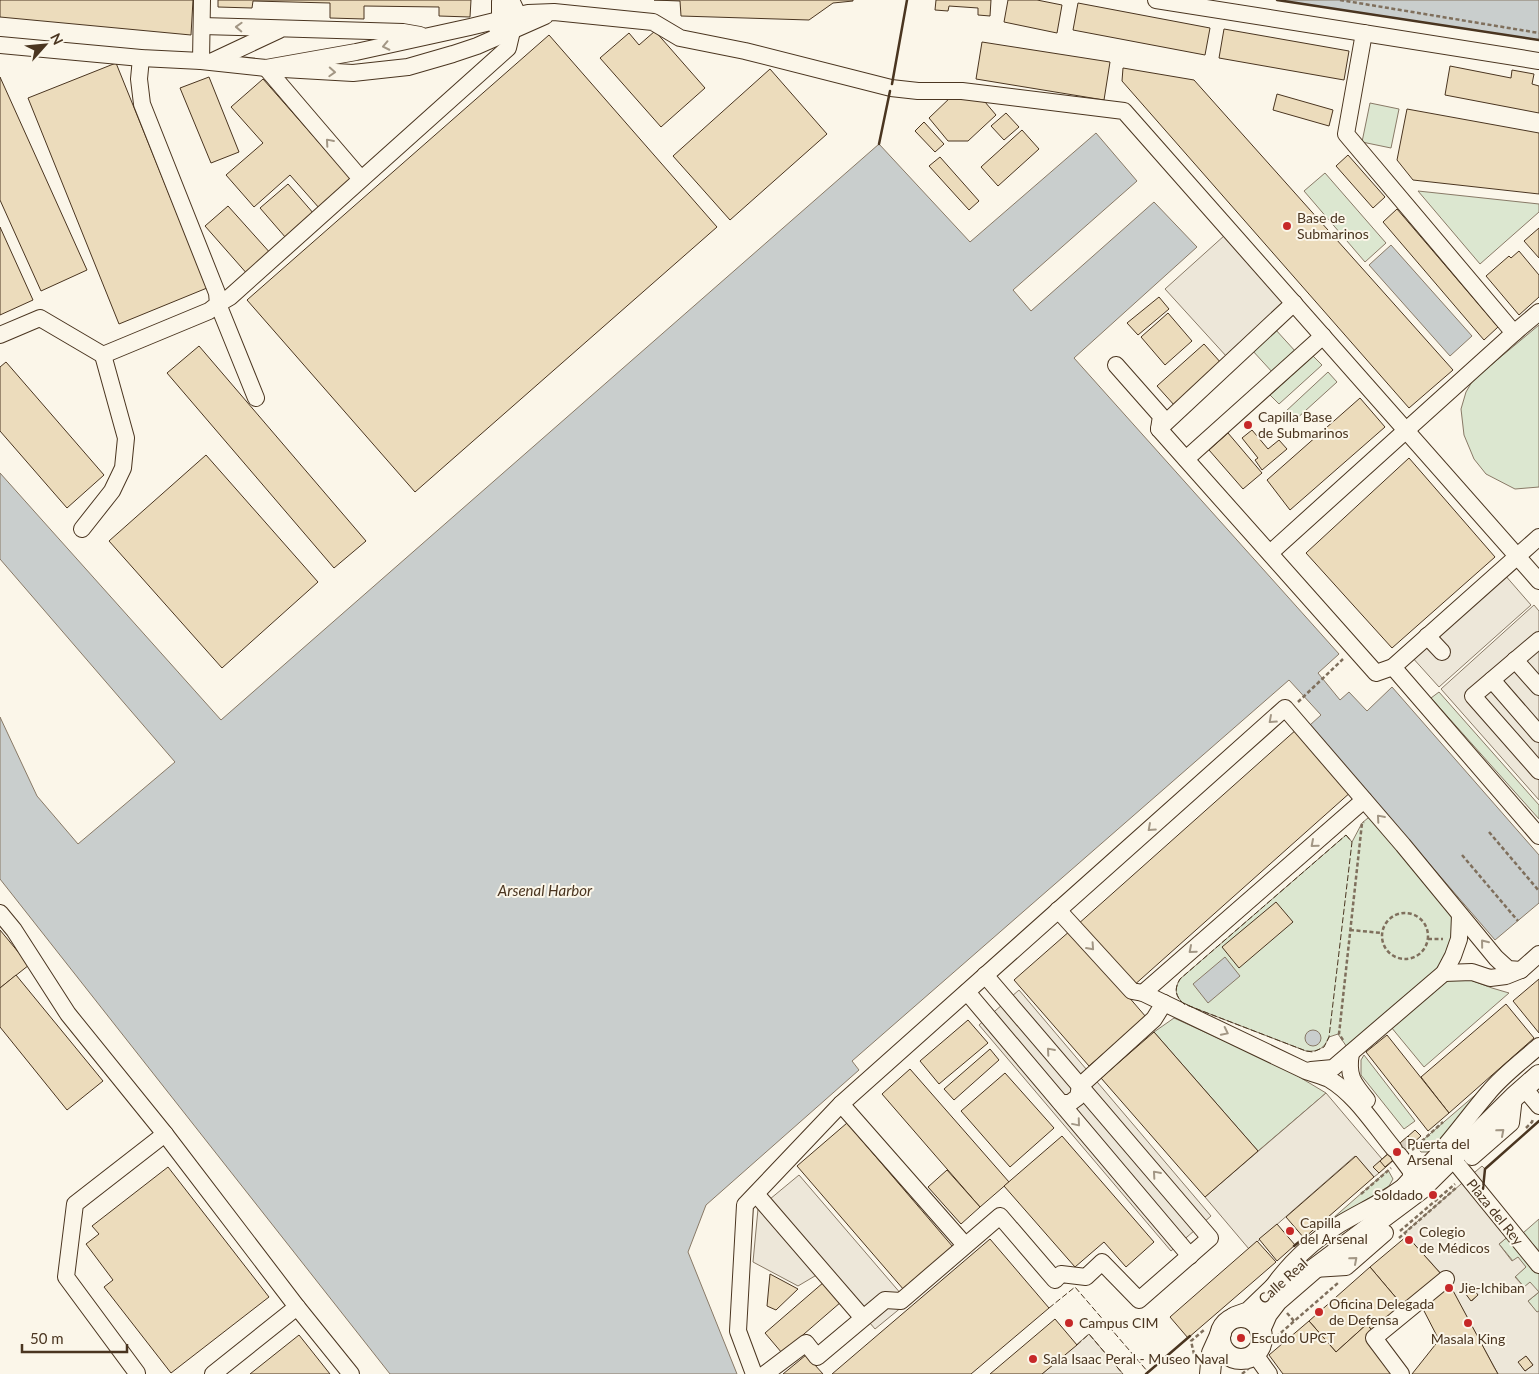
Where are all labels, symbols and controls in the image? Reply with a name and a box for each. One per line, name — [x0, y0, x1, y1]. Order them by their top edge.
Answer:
north arrow — [20, 20, 70, 70]
one-way arrow — [235, 22, 243, 33]
text: N — [47, 30, 67, 48]
one-way arrow — [382, 40, 391, 51]
one-way arrow — [328, 66, 336, 77]
one-way arrow — [326, 138, 335, 147]
place label: Base de Submarinos — [1297, 209, 1369, 242]
marker: Base de Submarinos — [1281, 220, 1293, 232]
place label: Capilla Base de Submarinos — [1258, 408, 1349, 441]
marker: Capilla Base de Submarinos — [1242, 419, 1254, 431]
one-way arrow — [1269, 714, 1278, 723]
one-way arrow — [1377, 815, 1385, 824]
one-way arrow — [1147, 823, 1156, 832]
one-way arrow — [1310, 838, 1319, 847]
water label: Arsenal Harbor — [497, 881, 593, 899]
one-way arrow — [1481, 940, 1489, 949]
one-way arrow — [1085, 941, 1094, 950]
one-way arrow — [1188, 945, 1197, 954]
one-way arrow — [1220, 1026, 1229, 1036]
one-way arrow — [1047, 1047, 1056, 1056]
one-way arrow — [1072, 1117, 1080, 1126]
one-way arrow — [1495, 1128, 1504, 1137]
place label: Puerta del Arsenal — [1407, 1135, 1470, 1168]
marker: Puerta del Arsenal — [1391, 1146, 1403, 1158]
one-way arrow — [1153, 1171, 1162, 1180]
street label: Plaza del Rey — [1463, 1175, 1528, 1249]
place label: Soldado — [1374, 1186, 1423, 1203]
marker: Soldado — [1427, 1189, 1439, 1201]
place label: Capilla del Arsenal — [1300, 1214, 1368, 1247]
place label: Colegio de Médicos — [1419, 1223, 1490, 1256]
marker: Capilla del Arsenal — [1284, 1225, 1296, 1237]
marker: Colegio de Médicos — [1403, 1234, 1415, 1246]
street label: Calle Real — [1255, 1254, 1311, 1307]
one-way arrow — [1348, 1257, 1357, 1266]
place label: Jie-Ichiban — [1459, 1279, 1525, 1296]
marker: Jie-Ichiban — [1443, 1282, 1455, 1294]
place label: Oficina Delegada de Defensa — [1329, 1295, 1434, 1328]
marker: Oficina Delegada de Defensa — [1313, 1306, 1325, 1318]
place label: Campus CIM — [1079, 1314, 1158, 1331]
marker: Campus CIM — [1063, 1317, 1075, 1329]
marker: Masala King — [1462, 1317, 1474, 1329]
scale bar — [22, 1322, 128, 1354]
text: 50 m — [30, 1329, 64, 1347]
place label: Escudo UPCT — [1251, 1329, 1336, 1346]
place label: Masala King — [1431, 1330, 1505, 1347]
marker: Escudo UPCT — [1235, 1332, 1247, 1344]
place label: Sala Isaac Peral - Museo Naval — [1043, 1350, 1229, 1367]
marker: Sala Isaac Peral - Museo Naval — [1027, 1353, 1039, 1365]

